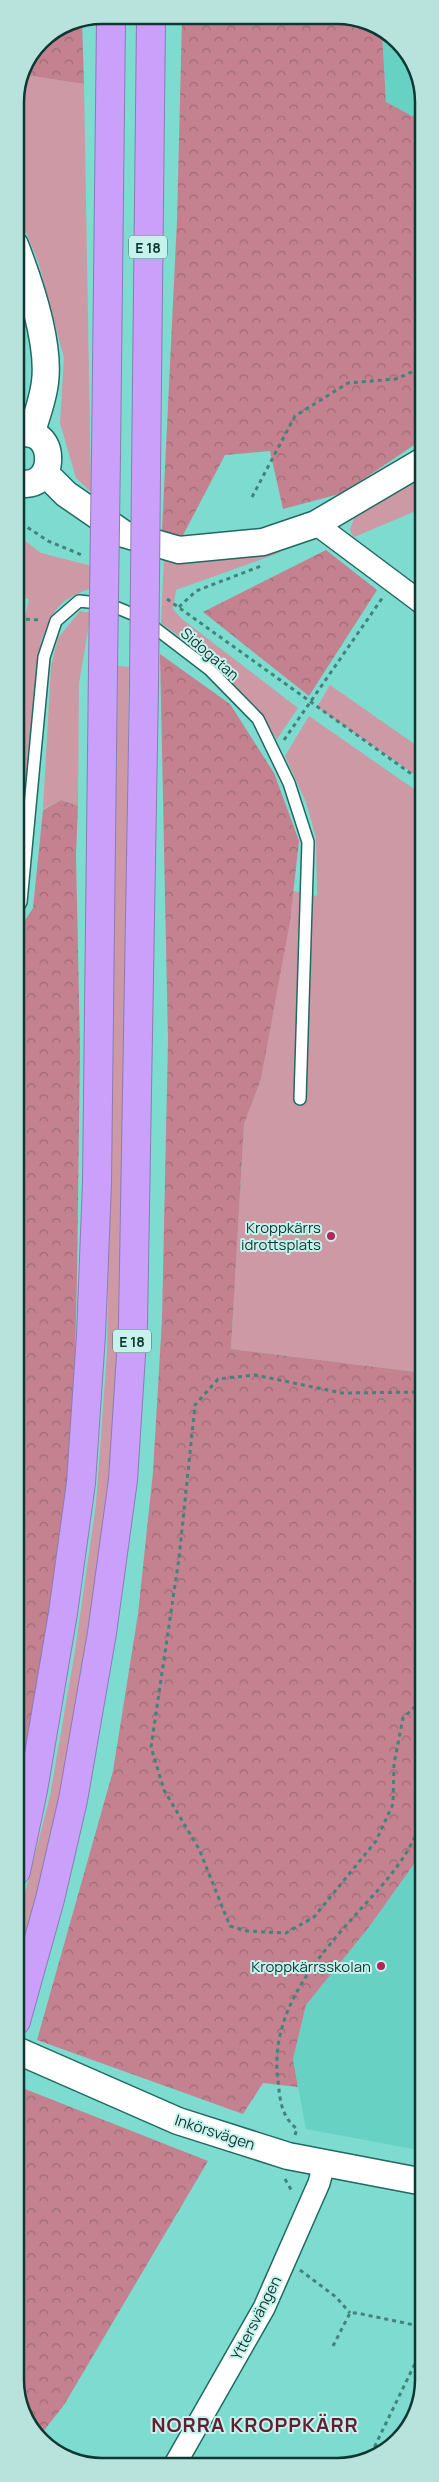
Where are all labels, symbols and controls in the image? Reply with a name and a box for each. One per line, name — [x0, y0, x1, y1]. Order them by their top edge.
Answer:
road number: E 18 — [129, 236, 167, 258]
street label: Sidogatan — [176, 623, 244, 685]
place label: Kroppkärrs idrottsplats — [241, 1217, 321, 1255]
marker: Kroppkärrs idrottsplats — [325, 1230, 337, 1242]
road number: E 18 — [113, 1330, 151, 1352]
place label: Kroppkärrsskolan — [251, 1956, 371, 1977]
marker: Kroppkärrsskolan — [375, 1960, 387, 1972]
street label: Inkörsvägen — [172, 2109, 258, 2155]
street label: Yttersvängen — [226, 2272, 286, 2364]
district label: NORRA KROPPKÄRR — [151, 2411, 359, 2438]

